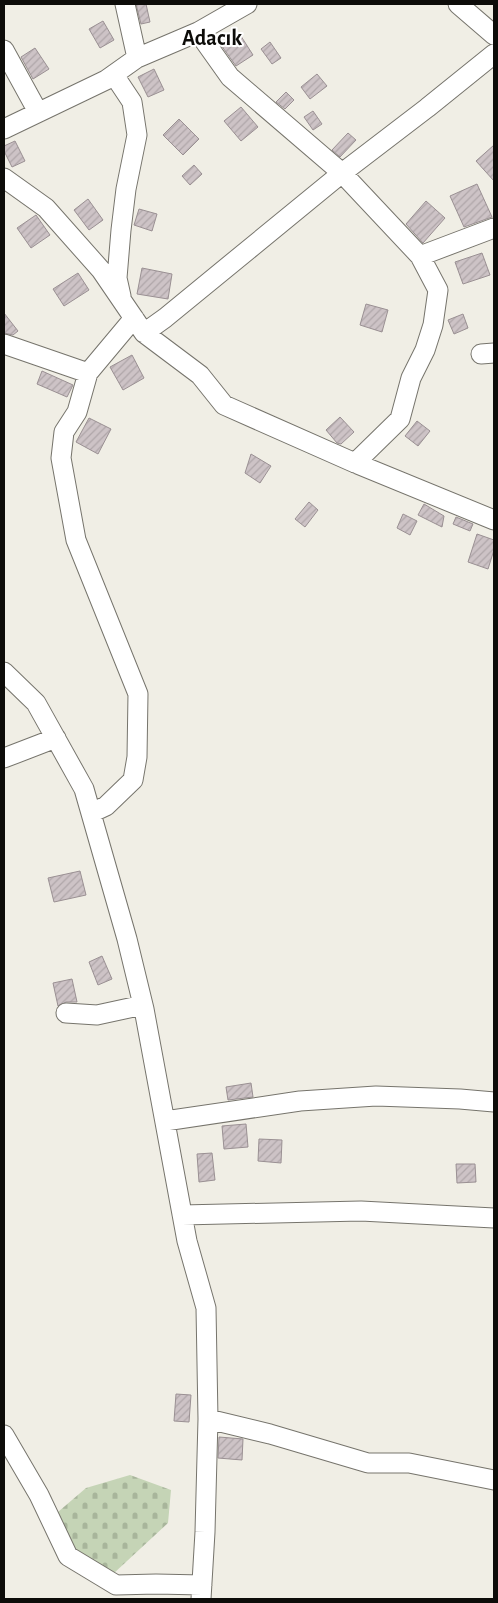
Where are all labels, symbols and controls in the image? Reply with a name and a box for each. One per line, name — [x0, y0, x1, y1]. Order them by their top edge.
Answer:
district label: Adacık — [182, 27, 242, 49]

